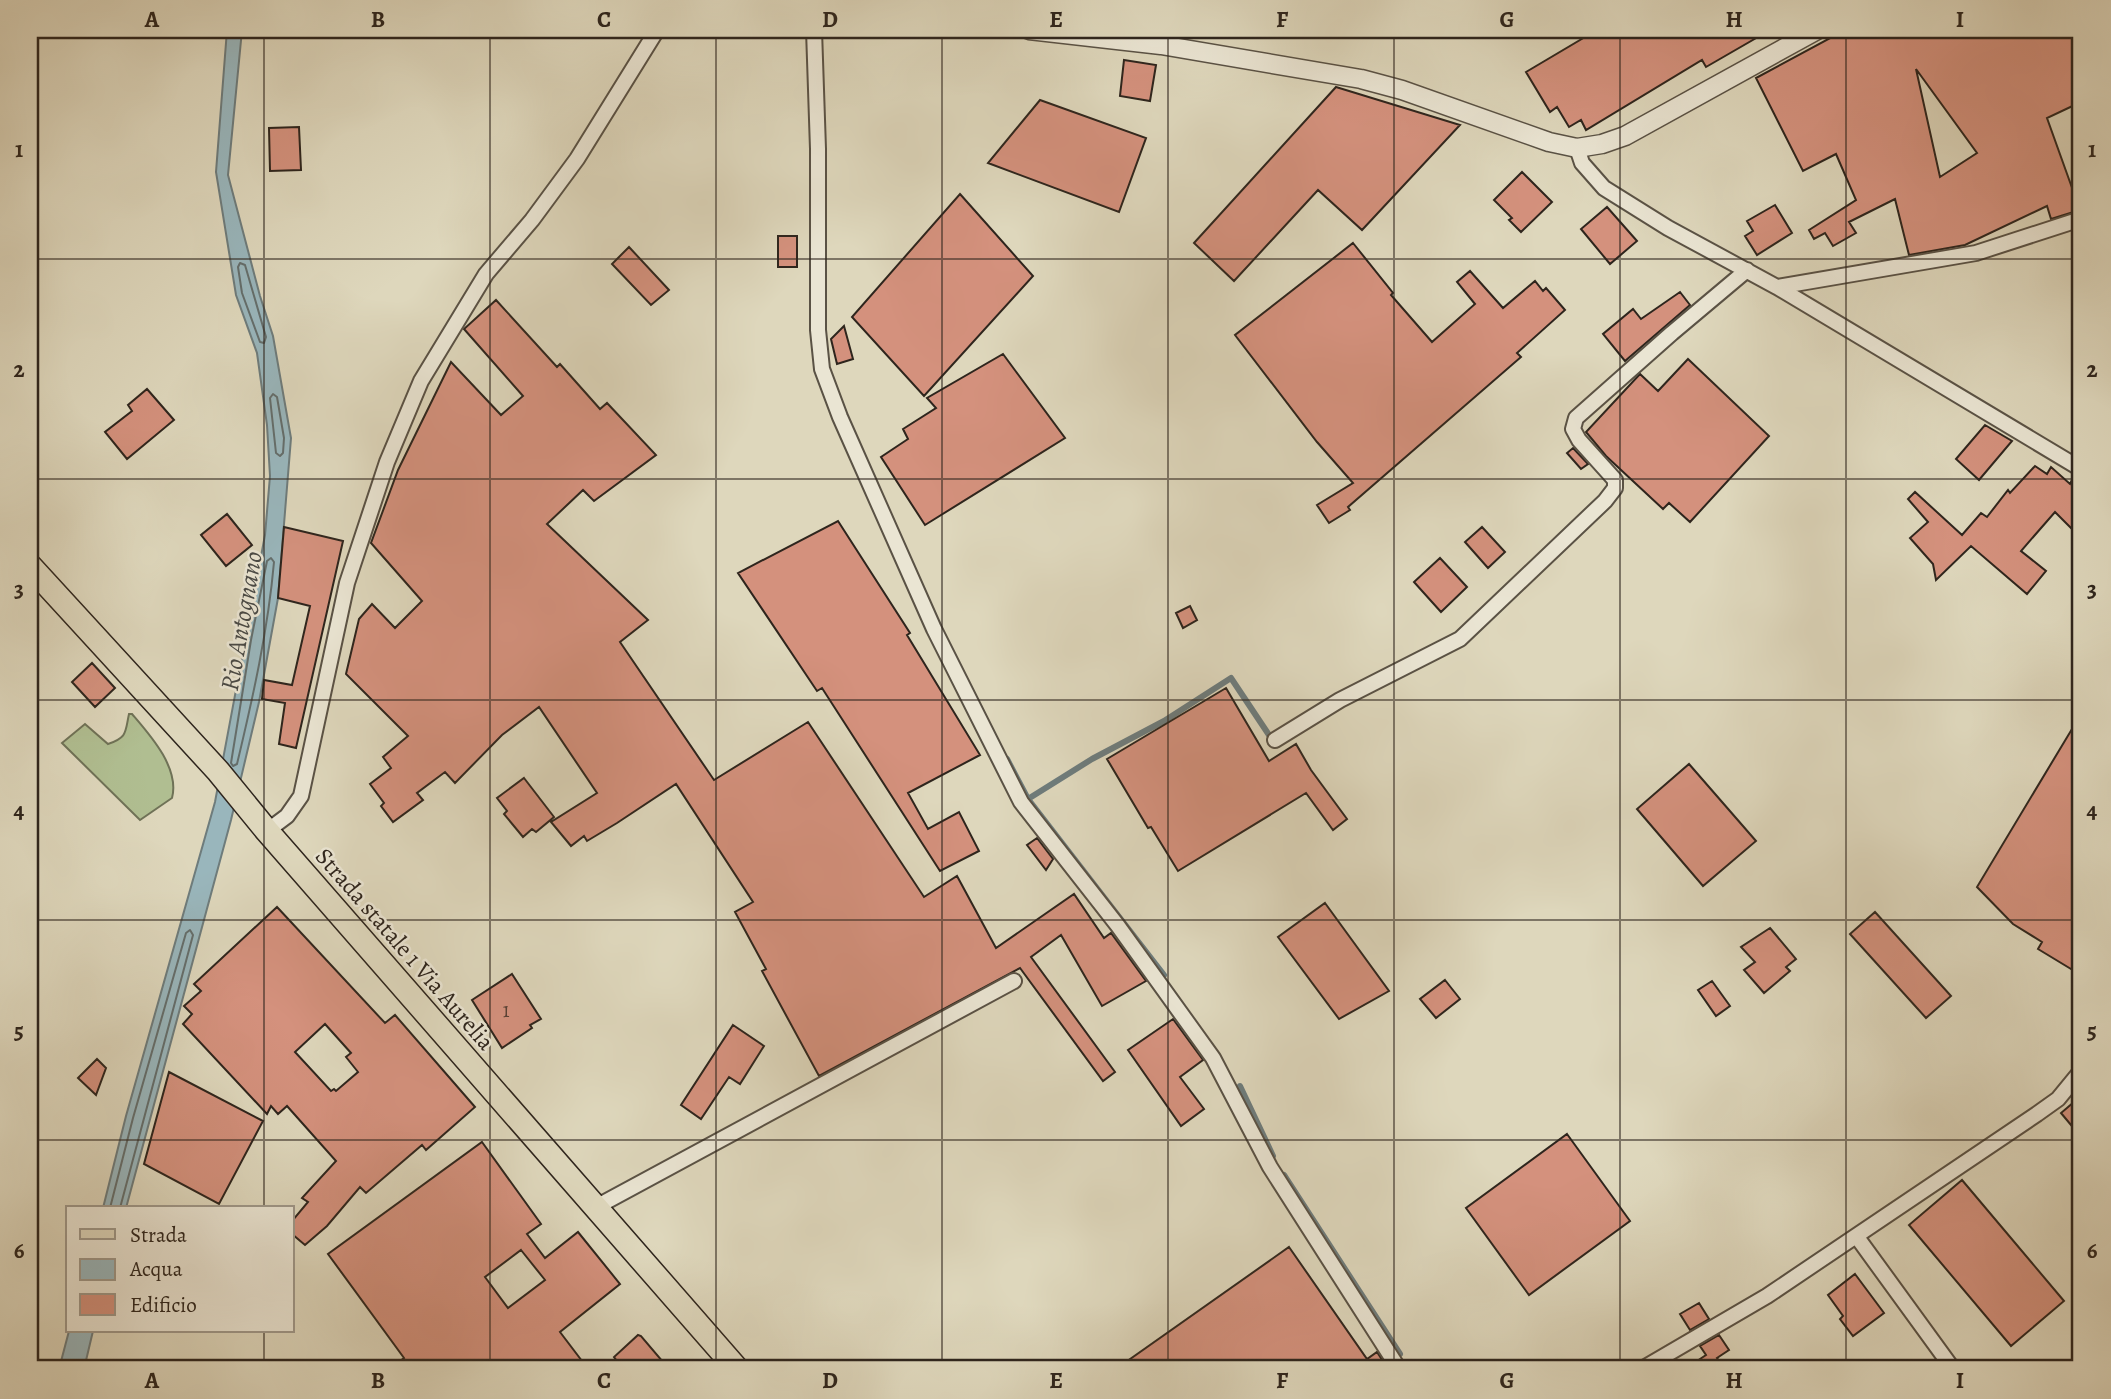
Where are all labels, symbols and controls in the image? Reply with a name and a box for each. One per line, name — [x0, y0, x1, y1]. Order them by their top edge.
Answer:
text: A — [144, 4, 160, 35]
text: B — [371, 4, 385, 35]
text: C — [597, 4, 611, 35]
text: D — [822, 4, 838, 35]
text: E — [1049, 4, 1063, 35]
text: F — [1276, 4, 1289, 35]
text: G — [1499, 4, 1515, 35]
text: H — [1725, 4, 1743, 35]
text: I — [1956, 4, 1964, 35]
text: 1 — [15, 134, 23, 165]
text: 1 — [2088, 134, 2096, 165]
text: 2 — [13, 354, 25, 385]
text: 2 — [2086, 354, 2098, 385]
water label: Rio Antognano — [212, 549, 271, 694]
text: 3 — [14, 574, 24, 605]
text: 3 — [2087, 574, 2097, 605]
text: 4 — [14, 795, 25, 826]
text: 4 — [2087, 795, 2098, 826]
street label: Strada statale 1 Via Aurelia — [308, 841, 502, 1058]
house number: 1 — [502, 996, 510, 1024]
text: 5 — [14, 1015, 24, 1046]
text: 5 — [2087, 1015, 2097, 1046]
legend — [66, 1206, 294, 1332]
text: Strada — [130, 1221, 187, 1249]
text: 6 — [14, 1235, 25, 1266]
text: 6 — [2087, 1235, 2098, 1266]
text: Acqua — [129, 1255, 183, 1283]
text: Edificio — [130, 1291, 197, 1319]
text: A — [144, 1365, 160, 1396]
text: B — [371, 1365, 385, 1396]
text: C — [597, 1365, 611, 1396]
text: D — [822, 1365, 838, 1396]
text: E — [1049, 1365, 1063, 1396]
text: F — [1276, 1365, 1289, 1396]
text: G — [1499, 1365, 1515, 1396]
text: H — [1725, 1365, 1743, 1396]
text: I — [1956, 1365, 1964, 1396]

